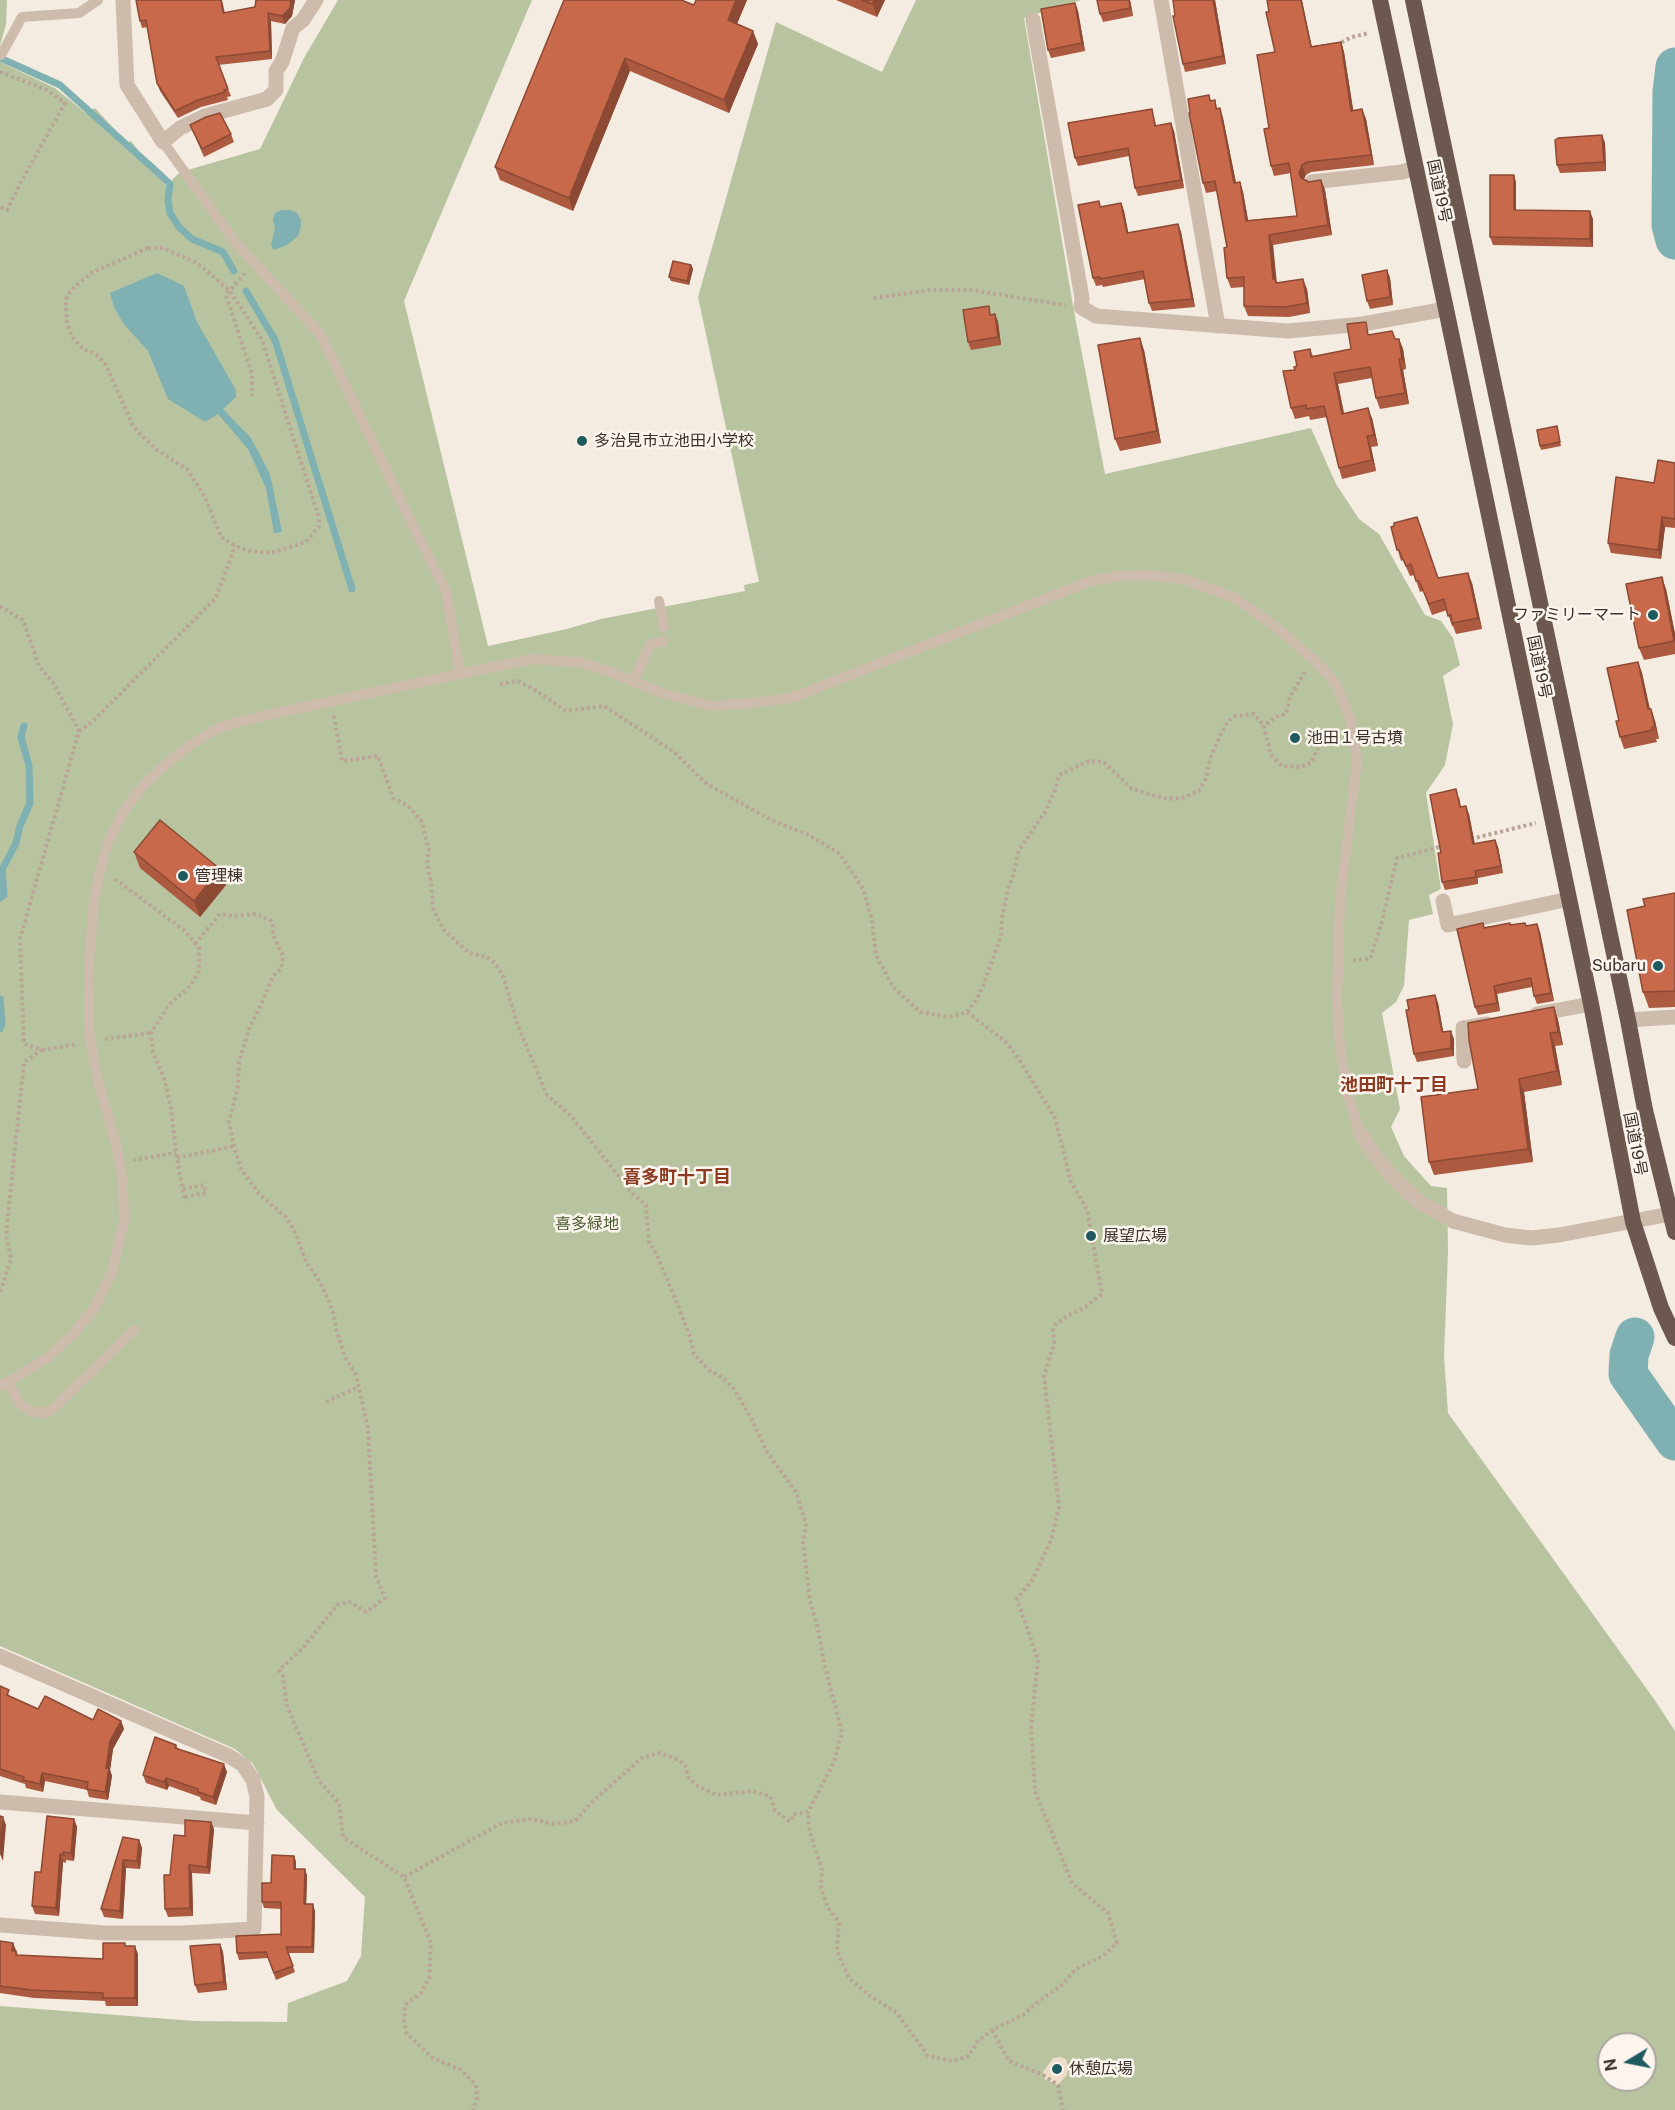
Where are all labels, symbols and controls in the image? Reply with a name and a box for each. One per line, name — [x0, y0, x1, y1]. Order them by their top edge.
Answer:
street label: 国道19号 — [1423, 157, 1455, 225]
place label: 多治見市立池田小学校 — [594, 431, 754, 451]
marker: 多治見市立池田小学校 — [575, 434, 589, 448]
place label: ファミリーマート — [1513, 605, 1641, 625]
marker: ファミリーマート — [1646, 608, 1660, 622]
street label: 国道19号 — [1523, 633, 1555, 701]
place label: 池田１号古墳 — [1307, 728, 1403, 748]
marker: 池田１号古墳 — [1288, 731, 1302, 745]
place label: 管理棟 — [195, 866, 243, 886]
marker: 管理棟 — [176, 869, 190, 883]
place label: Subaru — [1592, 956, 1646, 976]
marker: Subaru — [1651, 959, 1665, 973]
district label: 池田町十丁目 — [1340, 1074, 1448, 1096]
street label: 国道19号 — [1619, 1111, 1651, 1177]
district label: 喜多町十丁目 — [623, 1166, 731, 1188]
park label: 喜多緑地 — [555, 1214, 619, 1234]
place label: 展望広場 — [1103, 1226, 1167, 1246]
marker: 展望広場 — [1084, 1229, 1098, 1243]
north arrow — [1597, 2032, 1657, 2092]
text: N — [1600, 2057, 1621, 2073]
place label: 休憩広場 — [1069, 2059, 1133, 2079]
marker: 休憩広場 — [1050, 2062, 1064, 2076]

